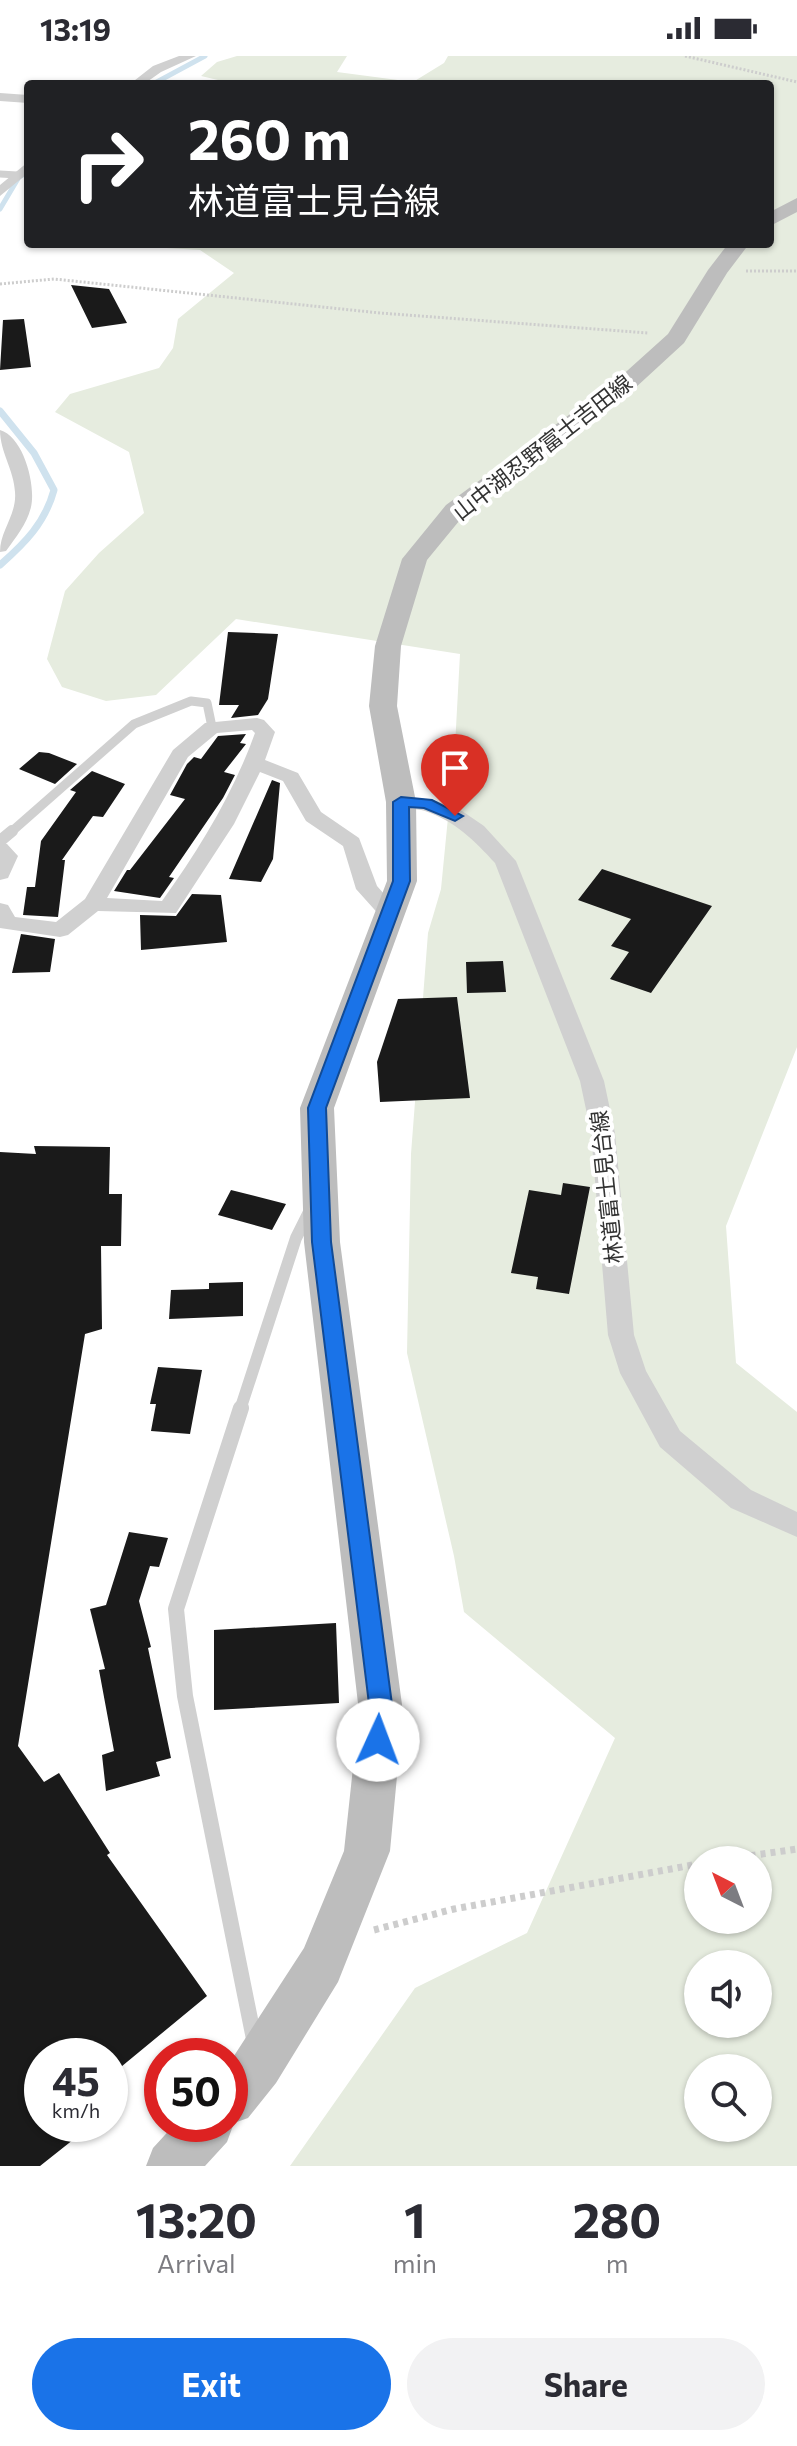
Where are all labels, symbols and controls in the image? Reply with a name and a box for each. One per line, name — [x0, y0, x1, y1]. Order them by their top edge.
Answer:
text: 13:19 — [40, 10, 111, 47]
text: 260 m — [188, 103, 351, 172]
icon: right — [56, 112, 160, 216]
text: 林道富士見台線 — [188, 177, 440, 221]
street label: 山中湖忍野富士吉田線 — [447, 369, 637, 525]
pin — [421, 734, 489, 816]
icon: arrive — [433, 746, 477, 790]
street label: 林道富士見台線 — [585, 1109, 627, 1265]
position arrow — [336, 1698, 420, 1782]
north arrow — [684, 1846, 772, 1934]
map controls — [684, 1846, 772, 2142]
button: sound — [684, 1950, 772, 2038]
speed limit sign: 50 — [144, 2038, 248, 2142]
button: search — [684, 2054, 772, 2142]
text: 45 — [52, 2055, 100, 2104]
text: km/h — [52, 2098, 100, 2122]
text: 13:20 — [136, 2189, 257, 2248]
text: 1 — [404, 2189, 426, 2248]
text: 280 — [573, 2189, 661, 2248]
text: Arrival — [157, 2247, 236, 2278]
text: min — [393, 2247, 437, 2278]
text: m — [606, 2247, 628, 2278]
button: Exit — [32, 2338, 391, 2430]
button: Share — [407, 2338, 765, 2430]

